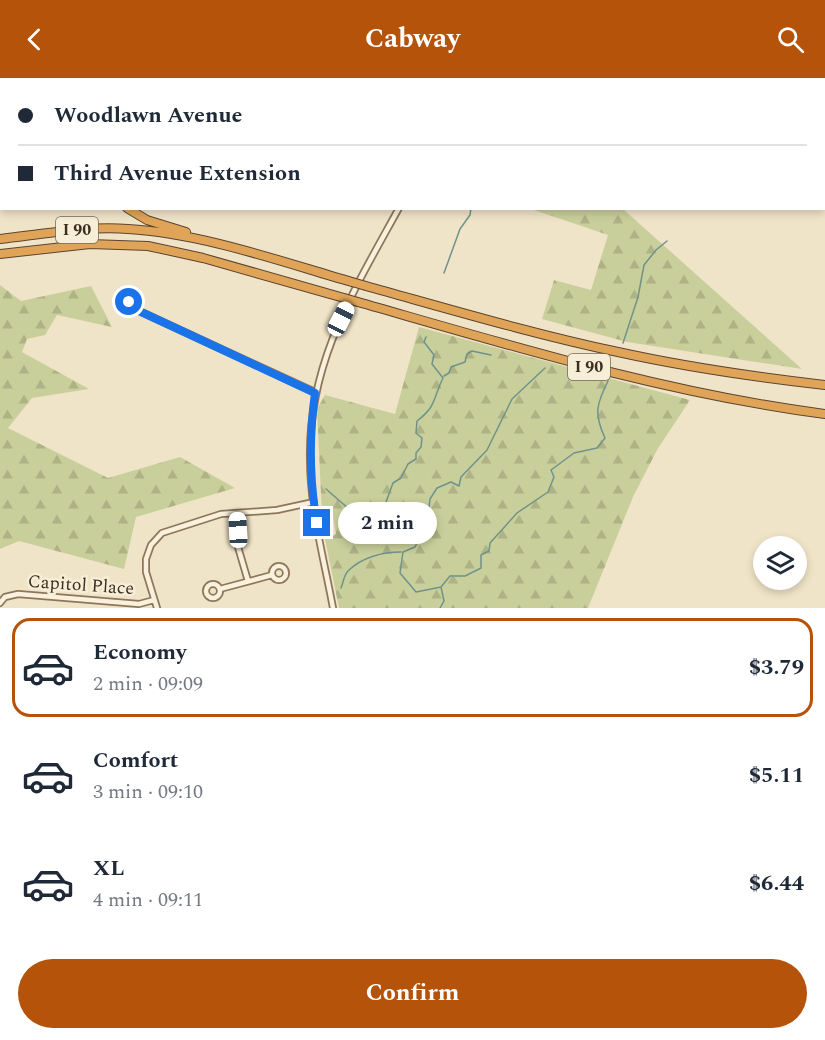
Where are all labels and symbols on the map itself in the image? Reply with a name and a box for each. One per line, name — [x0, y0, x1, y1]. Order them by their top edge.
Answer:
road number: I 90 — [56, 217, 98, 243]
route start — [115, 288, 142, 315]
car — [325, 299, 357, 339]
road number: I 90 — [568, 354, 610, 380]
callout: 2 min — [338, 502, 437, 544]
route end — [303, 509, 330, 536]
car — [228, 512, 248, 548]
street label: Capitol Place — [27, 568, 135, 602]

